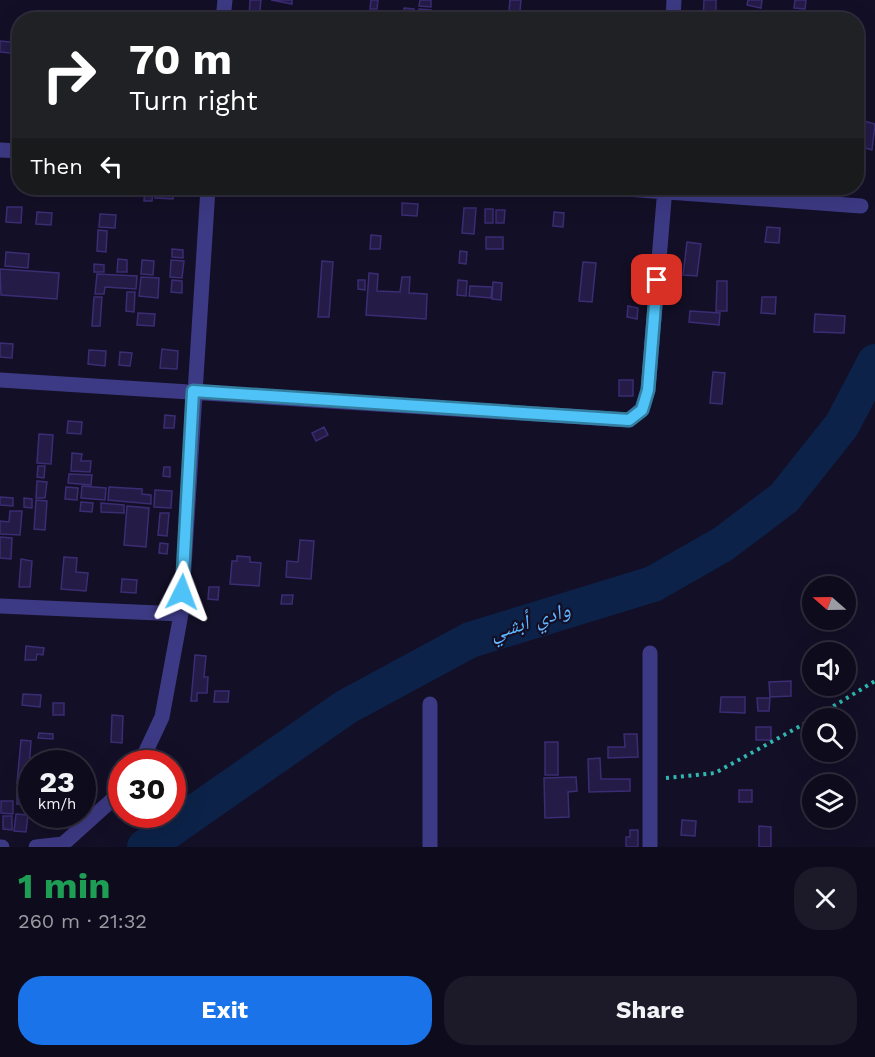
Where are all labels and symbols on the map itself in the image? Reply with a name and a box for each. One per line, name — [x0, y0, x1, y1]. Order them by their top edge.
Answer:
pin — [631, 254, 682, 305]
position arrow — [150, 560, 214, 624]
north arrow — [802, 576, 856, 630]
water label: وادي أبشي — [487, 596, 574, 649]
speed limit sign: 30 — [108, 750, 186, 828]

